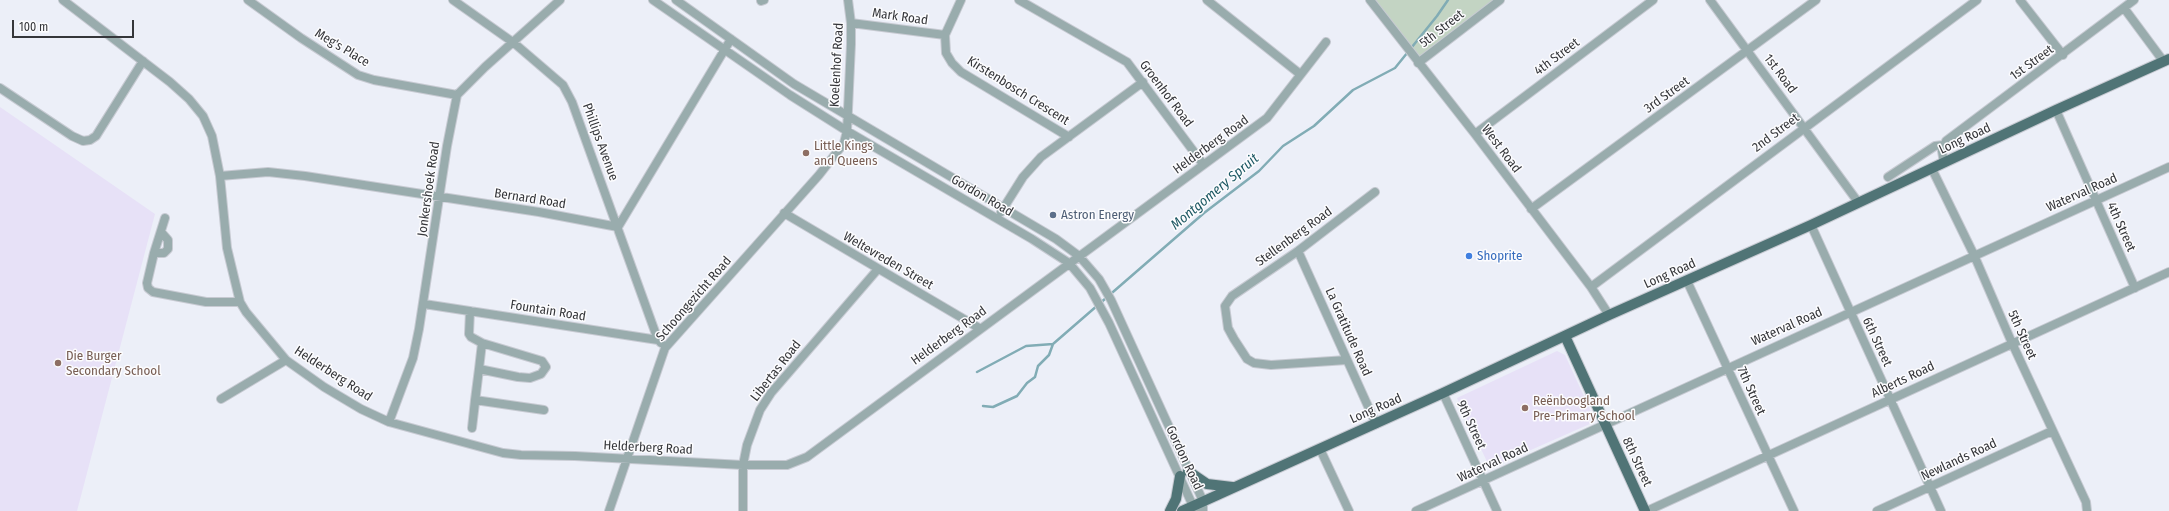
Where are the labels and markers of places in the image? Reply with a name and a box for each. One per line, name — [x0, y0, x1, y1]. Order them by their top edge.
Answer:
place label: Little Kings and Queens — [814, 138, 877, 169]
marker: Little Kings and Queens — [801, 148, 811, 158]
place label: Astron Energy — [1061, 207, 1134, 223]
marker: Astron Energy — [1048, 210, 1058, 220]
place label: Shoprite — [1477, 248, 1522, 264]
marker: Shoprite — [1464, 251, 1474, 261]
place label: Die Burger Secondary School — [66, 348, 161, 379]
marker: Die Burger Secondary School — [53, 358, 63, 368]
place label: Reënboogland Pre-Primary School — [1533, 393, 1635, 424]
marker: Reënboogland Pre-Primary School — [1520, 403, 1530, 413]

